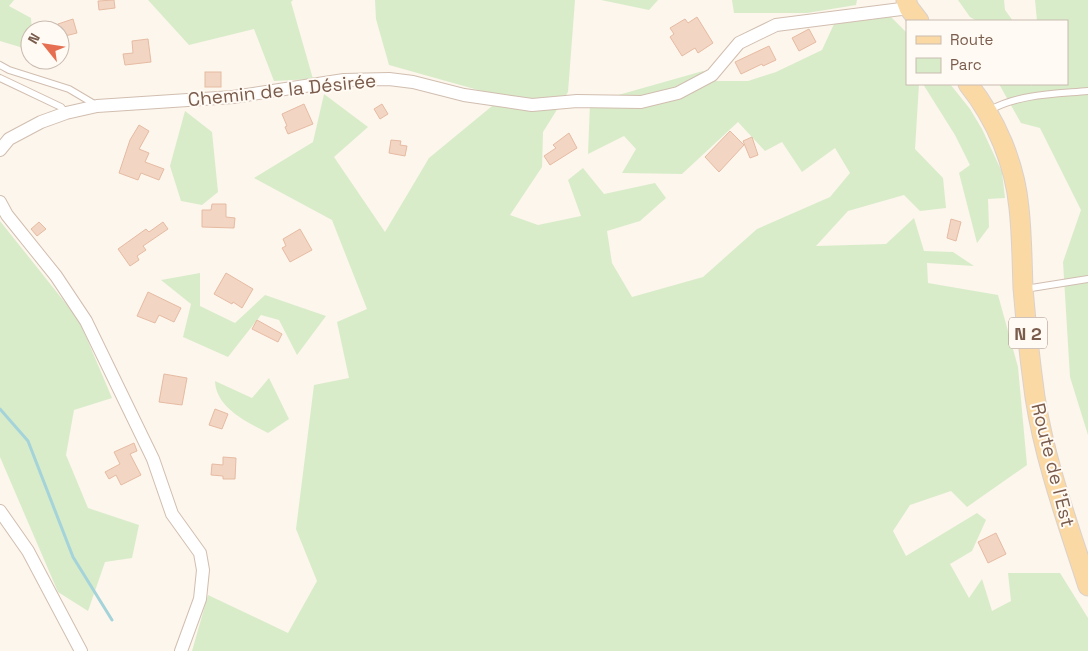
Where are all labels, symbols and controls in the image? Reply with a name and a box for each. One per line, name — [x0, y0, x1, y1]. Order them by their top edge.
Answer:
north arrow — [20, 20, 70, 70]
legend — [906, 20, 1068, 85]
text: N — [24, 30, 44, 47]
text: Route — [950, 30, 994, 49]
text: Parc — [950, 55, 982, 74]
street label: Chemin de la Désirée — [187, 68, 377, 112]
road number: N 2 — [1009, 317, 1047, 348]
street label: Route de l'Est — [1026, 400, 1080, 530]

